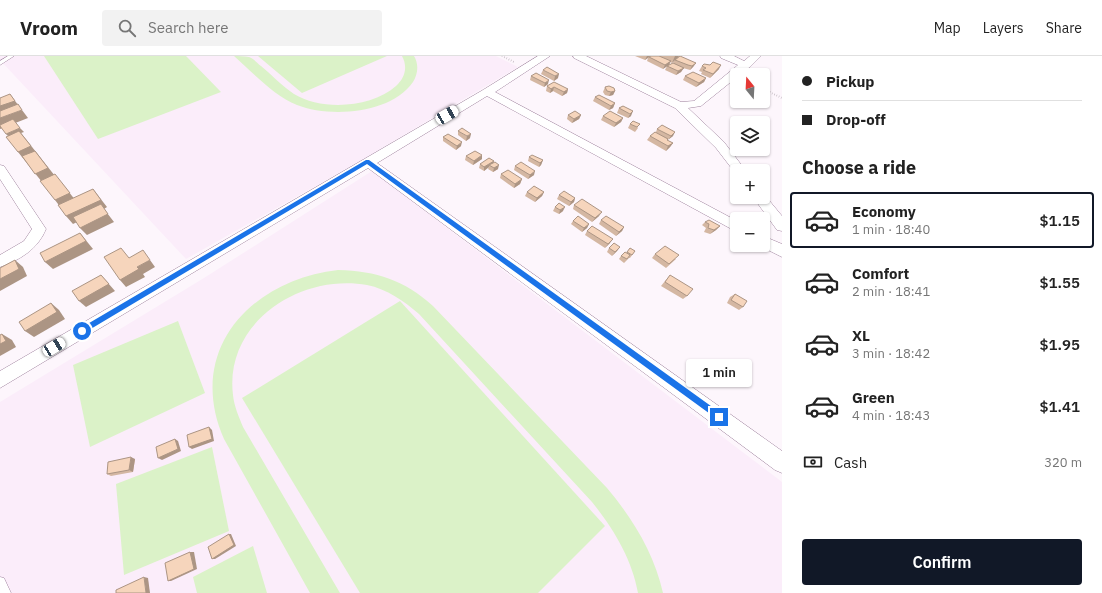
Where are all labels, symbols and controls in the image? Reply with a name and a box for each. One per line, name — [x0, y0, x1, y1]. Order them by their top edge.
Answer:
search box — [102, 10, 382, 46]
text: Vroom — [20, 16, 78, 40]
icon: search — [116, 17, 138, 39]
text: Search here — [148, 18, 228, 37]
text: Map — [934, 19, 961, 37]
text: Layers — [983, 19, 1024, 37]
text: Share — [1046, 19, 1082, 37]
north arrow — [730, 68, 770, 108]
map controls — [730, 68, 770, 252]
text: Pickup — [826, 72, 874, 91]
car — [434, 104, 460, 126]
text: Drop-off — [826, 110, 886, 129]
button: layers — [730, 116, 770, 156]
text: Choose a ride — [802, 156, 916, 179]
button: + — [730, 164, 770, 204]
icon: car — [804, 202, 840, 238]
text: Economy — [852, 202, 916, 221]
text: $1.15 — [1040, 211, 1080, 230]
button: − — [730, 212, 770, 252]
text: 1 min · 18:40 — [852, 221, 930, 238]
icon: car — [804, 264, 840, 300]
text: Comfort — [852, 264, 909, 283]
text: $1.55 — [1040, 273, 1080, 292]
text: 2 min · 18:41 — [852, 283, 930, 300]
route start — [73, 322, 91, 340]
icon: car — [804, 326, 840, 362]
text: XL — [852, 326, 870, 345]
text: $1.95 — [1040, 335, 1080, 354]
car — [41, 336, 67, 358]
text: 3 min · 18:42 — [852, 345, 930, 362]
callout: 1 min — [686, 359, 752, 387]
text: 1 min — [702, 364, 736, 381]
icon: car — [804, 388, 840, 424]
text: Green — [852, 388, 895, 407]
text: $1.41 — [1040, 397, 1080, 416]
text: 4 min · 18:43 — [852, 407, 930, 424]
route end — [710, 408, 728, 426]
icon: cash — [802, 451, 824, 473]
text: Cash — [834, 453, 867, 472]
text: 320 m — [1044, 454, 1082, 471]
button: Confirm — [802, 539, 1082, 585]

